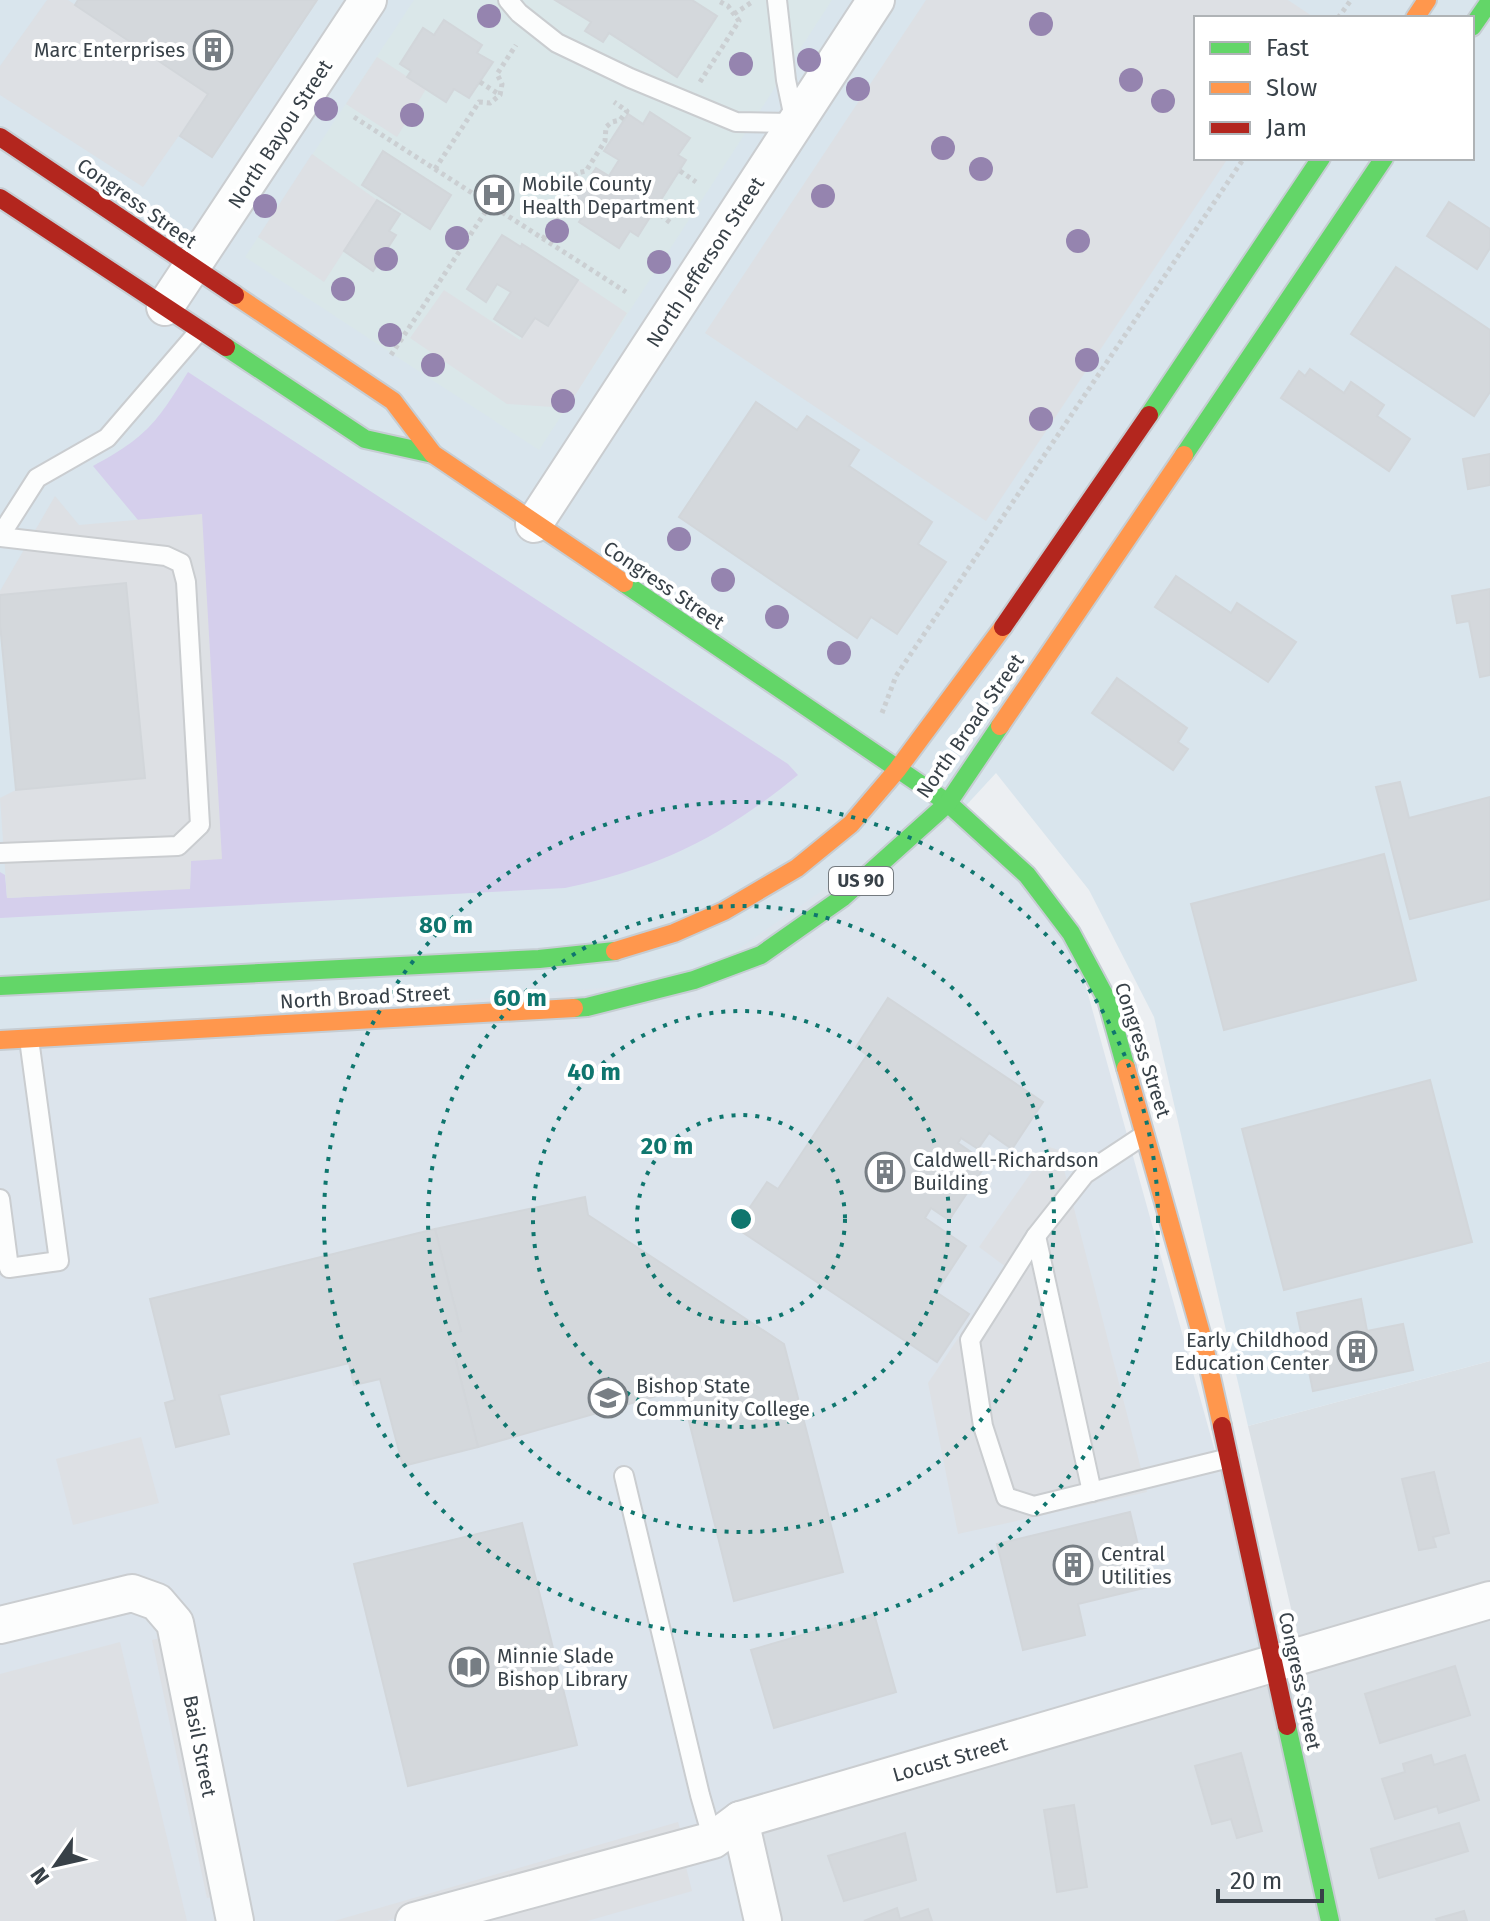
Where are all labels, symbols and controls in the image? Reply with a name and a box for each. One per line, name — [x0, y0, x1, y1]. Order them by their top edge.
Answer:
legend — [1194, 16, 1474, 160]
building icon: Marc Enterprises — [192, 29, 234, 71]
text: Fast — [1266, 34, 1309, 62]
place label: Marc Enterprises — [34, 38, 185, 62]
street label: North Bayou Street — [223, 54, 338, 213]
text: Slow — [1266, 74, 1317, 102]
text: Jam — [1266, 114, 1307, 142]
street label: Congress Street — [73, 153, 202, 254]
place label: Mobile County Health Department — [522, 172, 696, 219]
street label: North Jefferson Street — [641, 172, 769, 352]
hospital icon: Mobile County Health Department — [473, 174, 515, 216]
street label: Congress Street — [599, 536, 730, 635]
street label: North Broad Street — [911, 649, 1029, 803]
road number: US 90 — [829, 867, 893, 895]
text: 80 m — [419, 911, 473, 939]
street label: Congress Street — [1110, 979, 1176, 1121]
street label: North Broad Street — [279, 981, 452, 1013]
text: 60 m — [493, 984, 547, 1012]
text: 40 m — [567, 1058, 621, 1086]
text: 20 m — [641, 1132, 693, 1160]
place label: Caldwell-Richardson Building — [913, 1148, 1099, 1195]
building icon: Caldwell-Richardson Building — [864, 1151, 906, 1193]
centre of rings — [727, 1205, 755, 1233]
place label: Early Childhood Education Center — [1174, 1328, 1329, 1375]
building icon: Early Childhood Education Center — [1336, 1330, 1378, 1372]
place label: Bishop State Community College — [636, 1374, 810, 1421]
school or university icon: Bishop State Community College — [587, 1377, 629, 1419]
place label: Central Utilities — [1101, 1542, 1172, 1589]
building icon: Central Utilities — [1052, 1544, 1094, 1586]
street label: Congress Street — [1274, 1610, 1327, 1753]
place label: Minnie Slade Bishop Library — [497, 1644, 628, 1691]
library icon: Minnie Slade Bishop Library — [448, 1646, 490, 1688]
street label: Basil Street — [178, 1693, 222, 1800]
street label: Locust Street — [890, 1731, 1011, 1787]
north arrow — [16, 1825, 96, 1905]
scale bar — [1218, 1853, 1322, 1903]
text: N — [25, 1862, 55, 1890]
text: 20 m — [1230, 1867, 1282, 1895]

